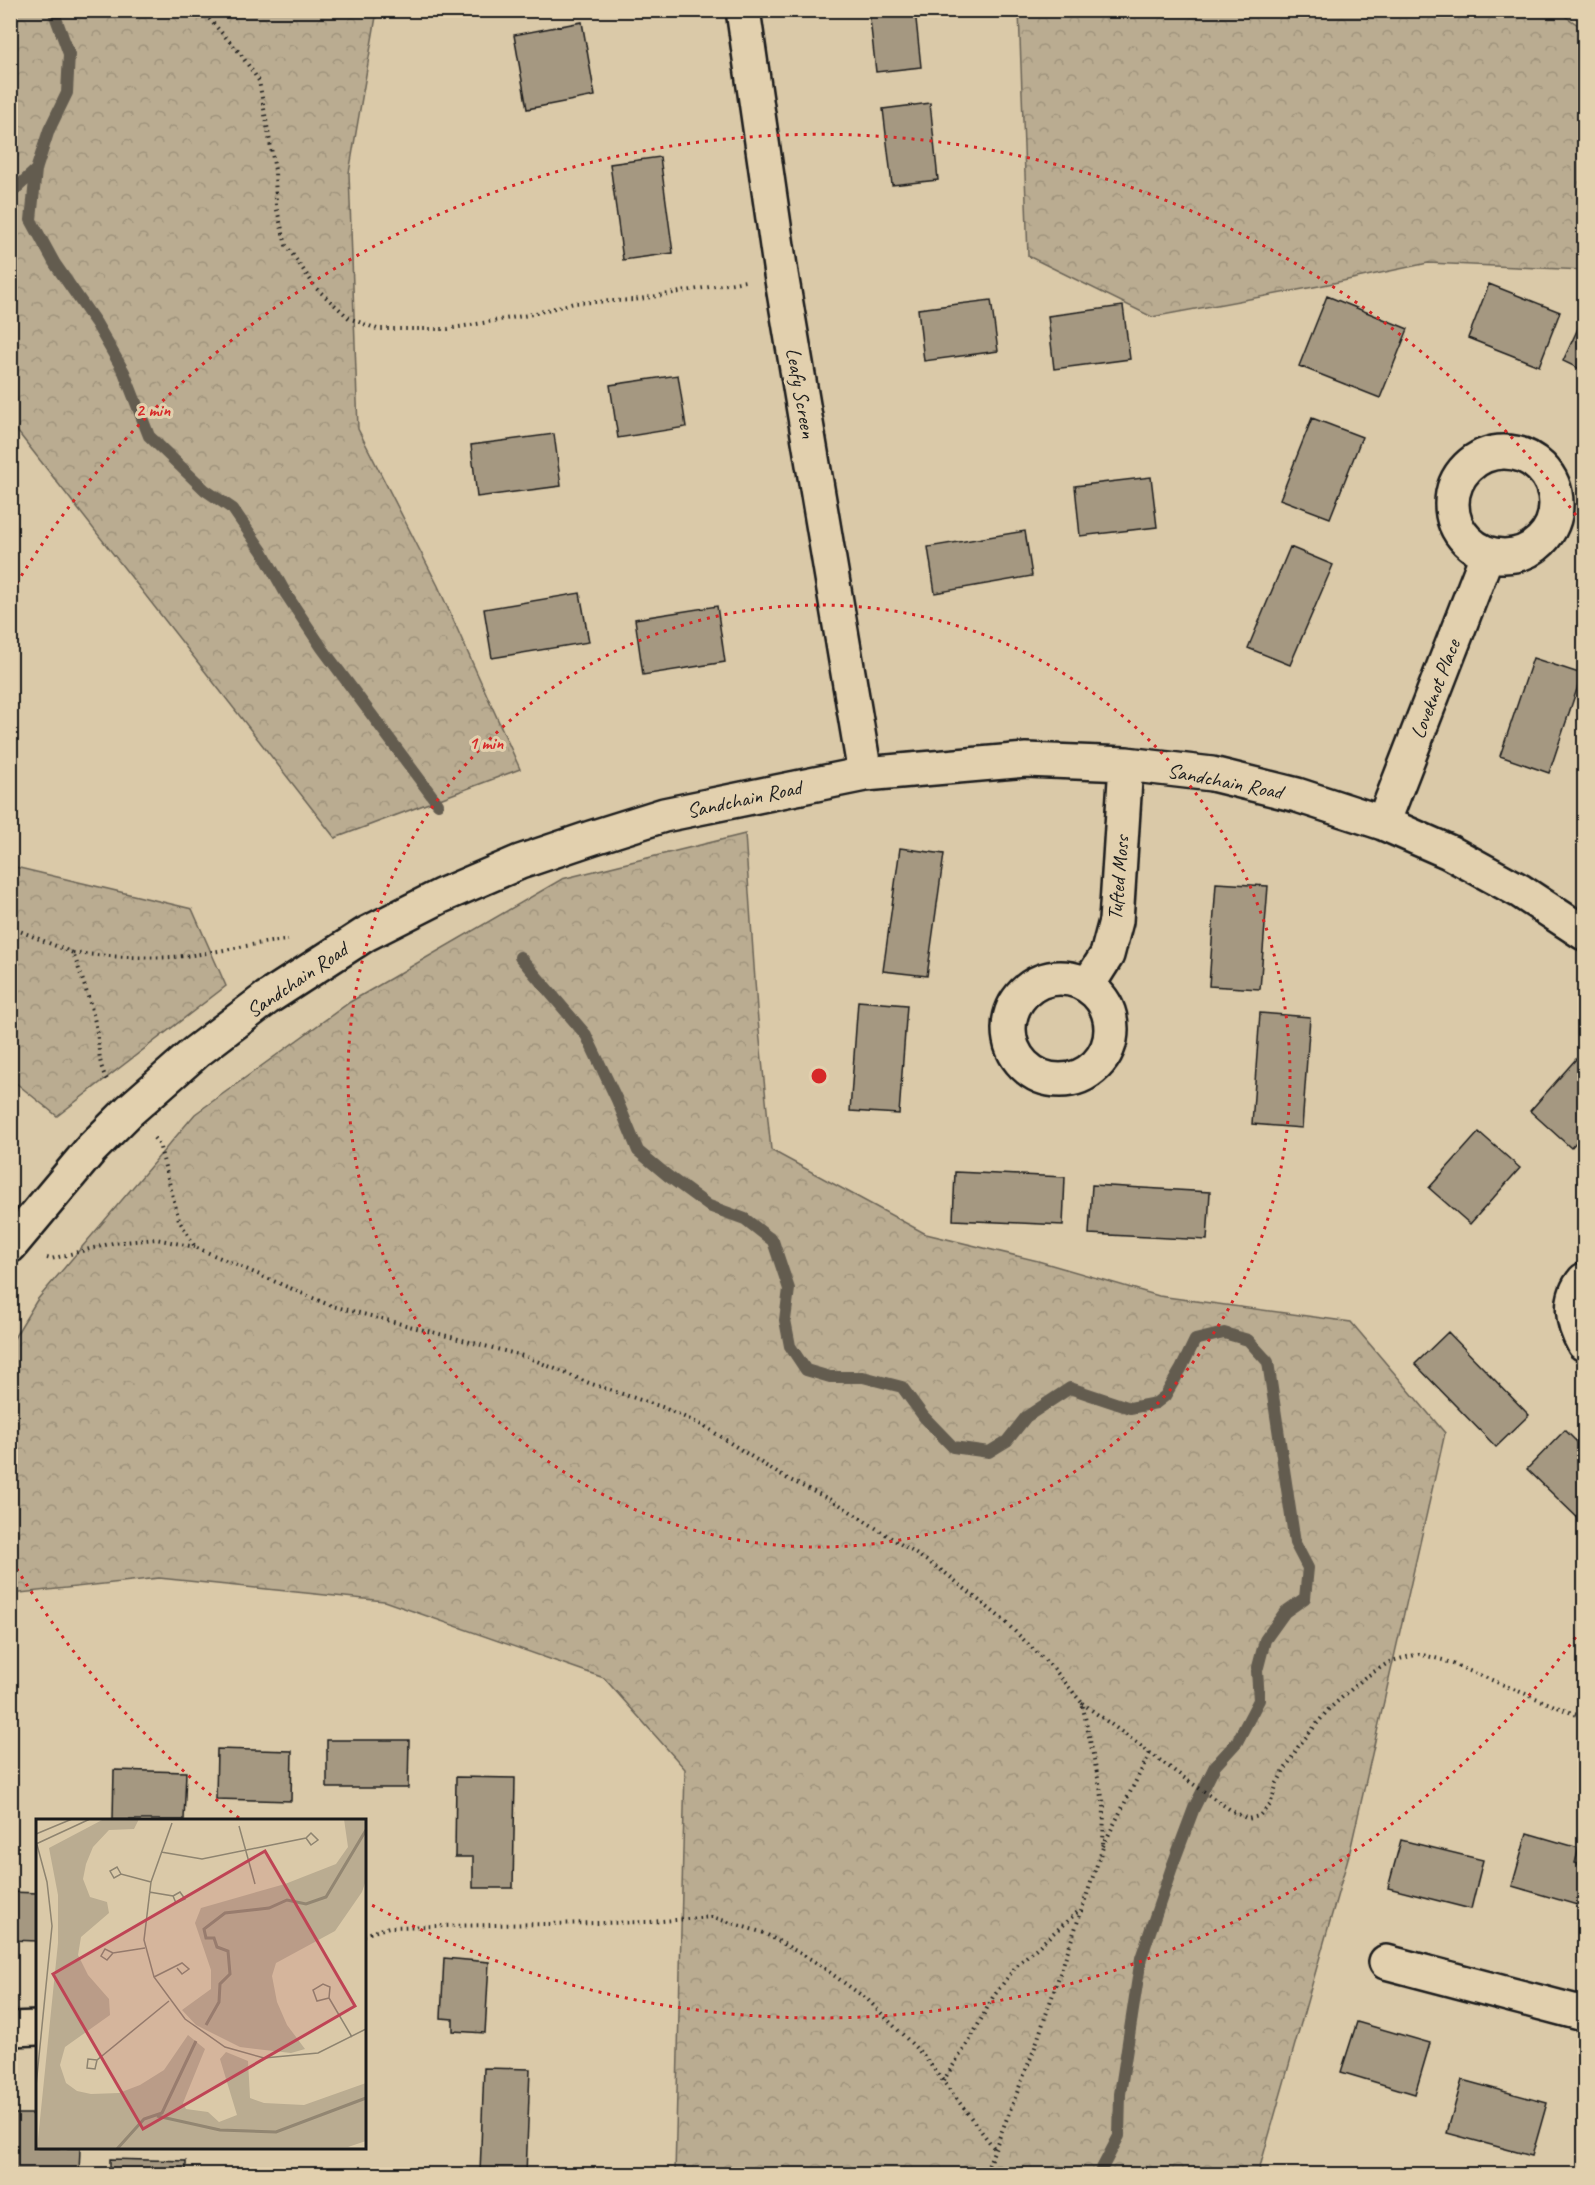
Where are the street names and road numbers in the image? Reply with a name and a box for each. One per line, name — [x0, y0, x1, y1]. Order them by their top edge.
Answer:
street label: Leafy Screen — [780, 346, 822, 441]
street label: Loveknot Place — [1404, 635, 1466, 742]
street label: Sandchain Road — [1165, 757, 1287, 805]
street label: Sandchain Road — [684, 774, 806, 824]
street label: Tufted Moss — [1101, 833, 1135, 921]
street label: Sandchain Road — [241, 935, 355, 1023]

